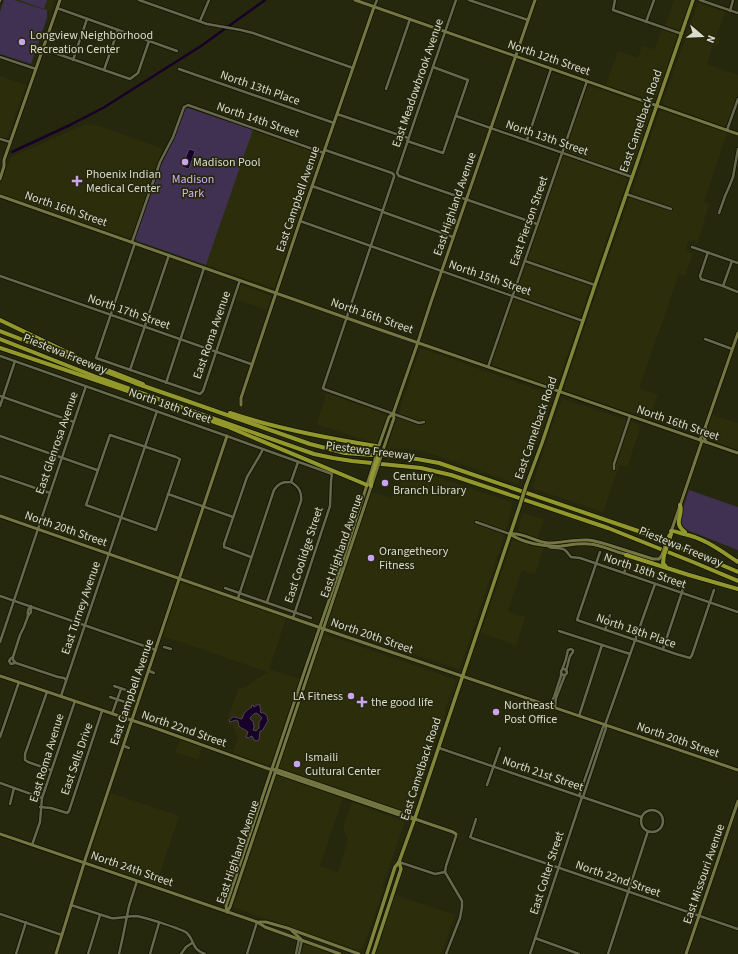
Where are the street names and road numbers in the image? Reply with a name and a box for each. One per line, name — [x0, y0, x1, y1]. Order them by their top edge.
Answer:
street label: East Meadowbrook Avenue — [388, 16, 448, 150]
street label: North 12th Street — [505, 36, 593, 80]
street label: North 13th Place — [218, 66, 302, 110]
street label: East Camelback Road — [615, 67, 667, 175]
street label: North 14th Street — [214, 98, 302, 142]
street label: North 13th Street — [503, 116, 591, 160]
street label: East Campbell Avenue — [272, 144, 324, 254]
street label: East Highland Avenue — [429, 150, 481, 258]
street label: East Pierson Street — [506, 174, 552, 268]
street label: North 16th Street — [22, 187, 110, 231]
street label: North 15th Street — [446, 256, 534, 300]
street label: East Roma Avenue — [189, 289, 235, 381]
street label: North 17th Street — [85, 290, 173, 334]
street label: North 16th Street — [328, 294, 416, 338]
street label: Piestewa Freeway — [20, 329, 110, 379]
street label: East Camelback Road — [510, 374, 562, 482]
street label: North 18th Street — [126, 384, 214, 428]
street label: East Glenrosa Avenue — [31, 389, 83, 497]
street label: North 16th Street — [634, 401, 722, 445]
street label: Piestewa Freeway — [325, 437, 416, 465]
street label: East Highland Avenue — [316, 492, 368, 600]
street label: East Coolidge Street — [280, 505, 328, 605]
street label: North 20th Street — [22, 507, 110, 551]
street label: Piestewa Freeway — [636, 522, 726, 572]
street label: North 18th Street — [601, 549, 689, 593]
street label: East Turney Avenue — [57, 559, 105, 657]
street label: North 18th Place — [594, 609, 678, 653]
street label: North 20th Street — [328, 614, 416, 658]
street label: East Campbell Avenue — [106, 637, 158, 747]
street label: North 22nd Street — [139, 706, 229, 752]
street label: East Roma Avenue — [25, 711, 69, 805]
street label: East Camelback Road — [396, 715, 446, 823]
street label: North 20th Street — [634, 718, 722, 762]
street label: East Sells Drive — [57, 720, 97, 797]
street label: North 21st Street — [500, 752, 586, 796]
street label: East Highland Avenue — [212, 798, 264, 906]
street label: East Missouri Avenue — [679, 822, 729, 926]
street label: East Colter Street — [526, 829, 568, 917]
street label: North 24th Street — [88, 847, 176, 891]
street label: North 22nd Street — [573, 856, 663, 902]

